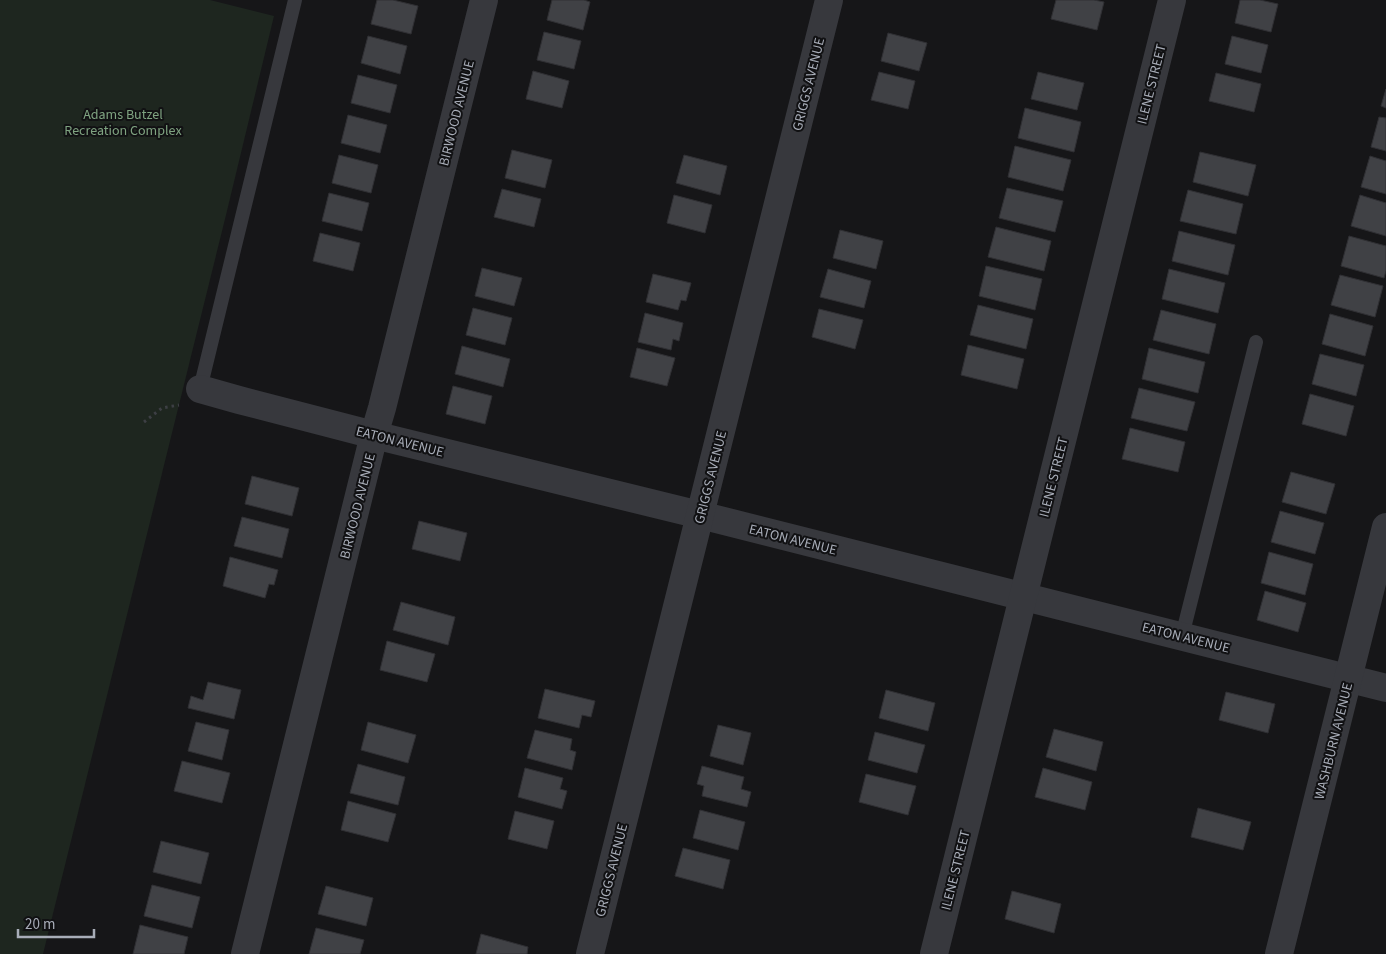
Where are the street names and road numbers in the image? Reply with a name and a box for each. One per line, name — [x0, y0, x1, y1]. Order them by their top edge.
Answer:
street label: GRIGGS AVENUE — [788, 36, 830, 133]
street label: ILENE STREET — [1132, 42, 1172, 126]
street label: BIRWOOD AVENUE — [434, 58, 480, 168]
street label: EATON AVENUE — [354, 421, 446, 463]
street label: GRIGGS AVENUE — [690, 429, 732, 526]
street label: ILENE STREET — [1034, 435, 1074, 519]
street label: BIRWOOD AVENUE — [335, 451, 381, 561]
street label: EATON AVENUE — [747, 519, 839, 561]
street label: EATON AVENUE — [1140, 617, 1232, 659]
street label: WASHBURN AVENUE — [1310, 681, 1358, 802]
street label: GRIGGS AVENUE — [591, 822, 633, 919]
street label: ILENE STREET — [936, 828, 976, 912]

